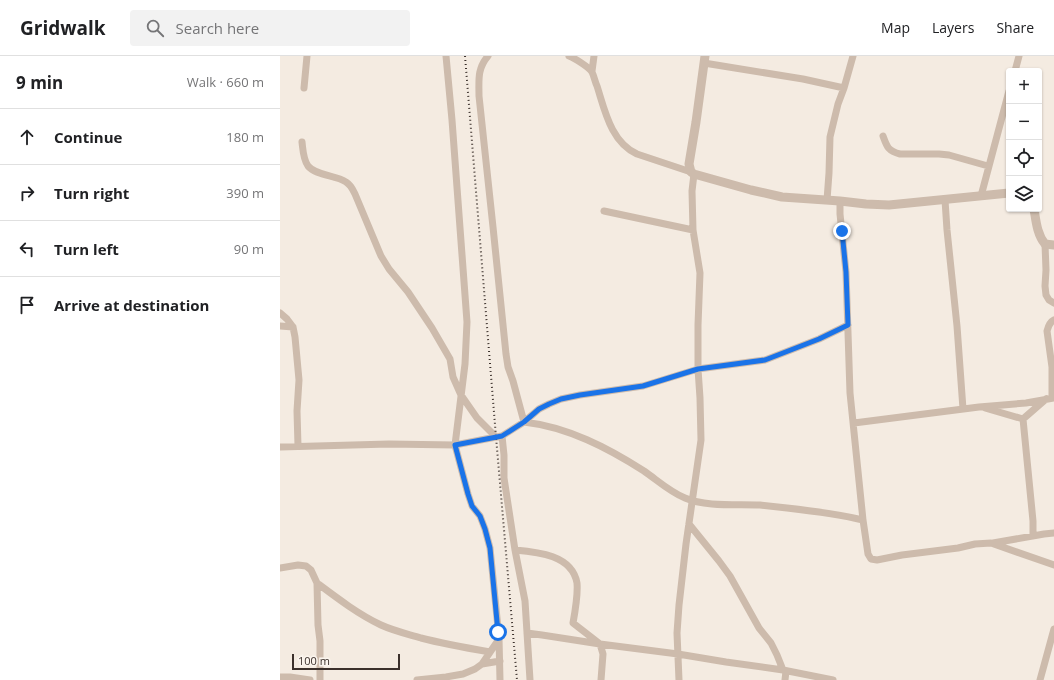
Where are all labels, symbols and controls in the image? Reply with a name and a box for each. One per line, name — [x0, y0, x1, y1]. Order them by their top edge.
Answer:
search box — [130, 10, 410, 46]
text: Gridwalk — [20, 15, 106, 41]
icon: search — [144, 17, 166, 39]
text: Search here — [176, 18, 259, 38]
text: Map — [881, 18, 910, 37]
text: Layers — [932, 18, 974, 37]
text: Share — [996, 18, 1034, 37]
map controls — [1006, 68, 1042, 212]
button: + — [1006, 68, 1042, 104]
text: 9 min — [16, 71, 63, 94]
text: Walk · 660 m — [187, 73, 264, 91]
button: − — [1006, 104, 1042, 140]
icon: ahead — [16, 126, 38, 148]
text: Continue — [54, 127, 122, 147]
text: 180 m — [226, 128, 264, 146]
button: locate — [1006, 140, 1042, 176]
button: layers — [1006, 176, 1042, 212]
icon: right — [16, 182, 38, 204]
text: Turn right — [54, 183, 129, 203]
text: 390 m — [226, 184, 264, 202]
route end — [833, 222, 851, 240]
icon: left — [16, 238, 38, 260]
text: Turn left — [54, 239, 119, 259]
text: 90 m — [234, 240, 264, 258]
icon: arrive — [16, 294, 38, 316]
text: Arrive at destination — [54, 295, 209, 315]
route start — [489, 623, 507, 641]
scale bar — [292, 652, 400, 671]
text: 100 m — [298, 653, 330, 668]

